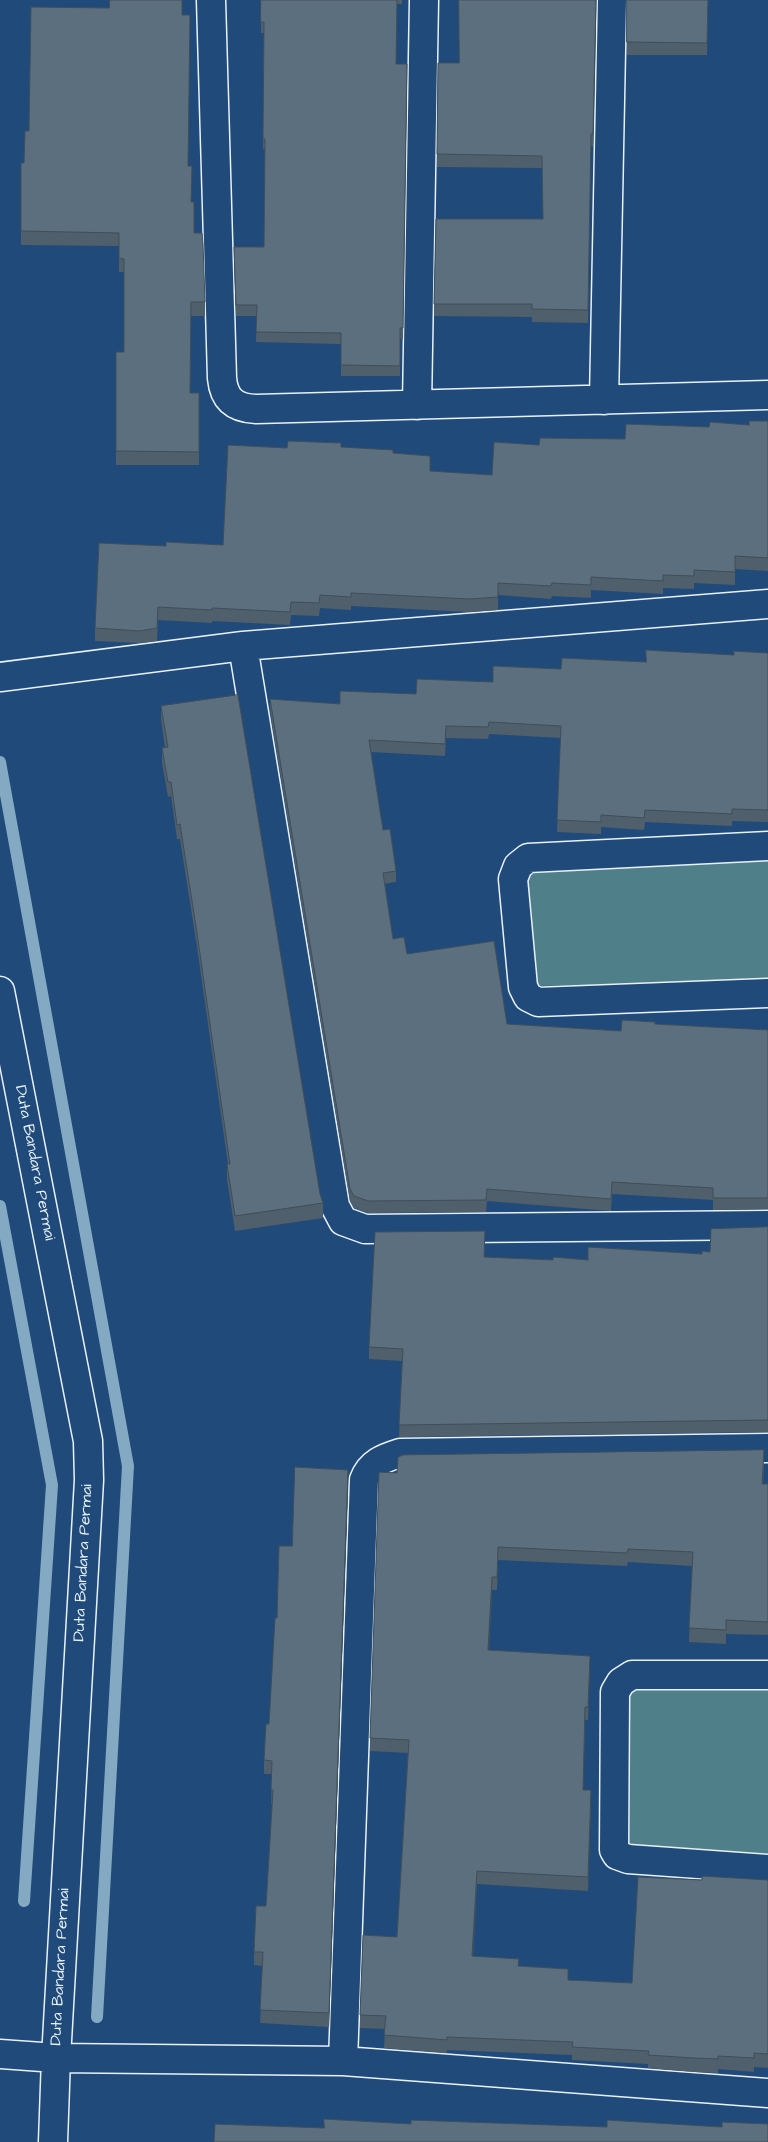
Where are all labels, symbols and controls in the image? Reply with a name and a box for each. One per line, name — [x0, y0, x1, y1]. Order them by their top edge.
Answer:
street label: Duta Bandara Permai — [10, 1084, 58, 1242]
street label: Duta Bandara Permai — [70, 1484, 98, 1642]
street label: Duta Bandara Permai — [47, 1888, 75, 2046]

